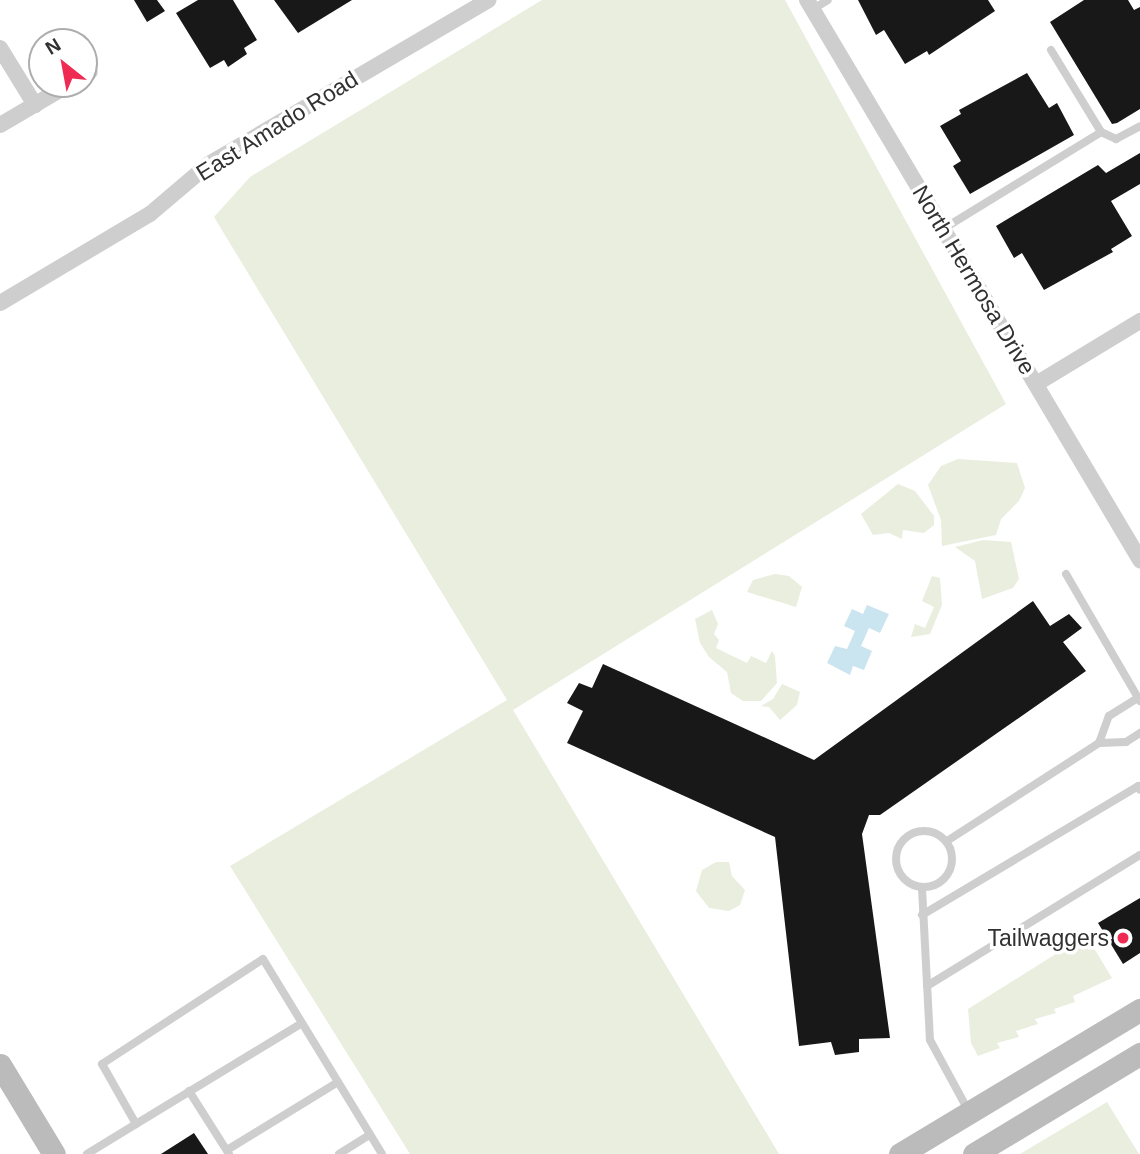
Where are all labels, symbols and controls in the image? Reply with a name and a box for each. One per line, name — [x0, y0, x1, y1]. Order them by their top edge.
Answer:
north arrow — [28, 28, 98, 98]
text: N — [42, 34, 64, 59]
street label: East Amado Road — [191, 65, 363, 187]
street label: North Hermosa Drive — [907, 180, 1041, 380]
place label: Tailwaggers — [988, 924, 1109, 952]
marker: Tailwaggers — [1115, 930, 1131, 946]

